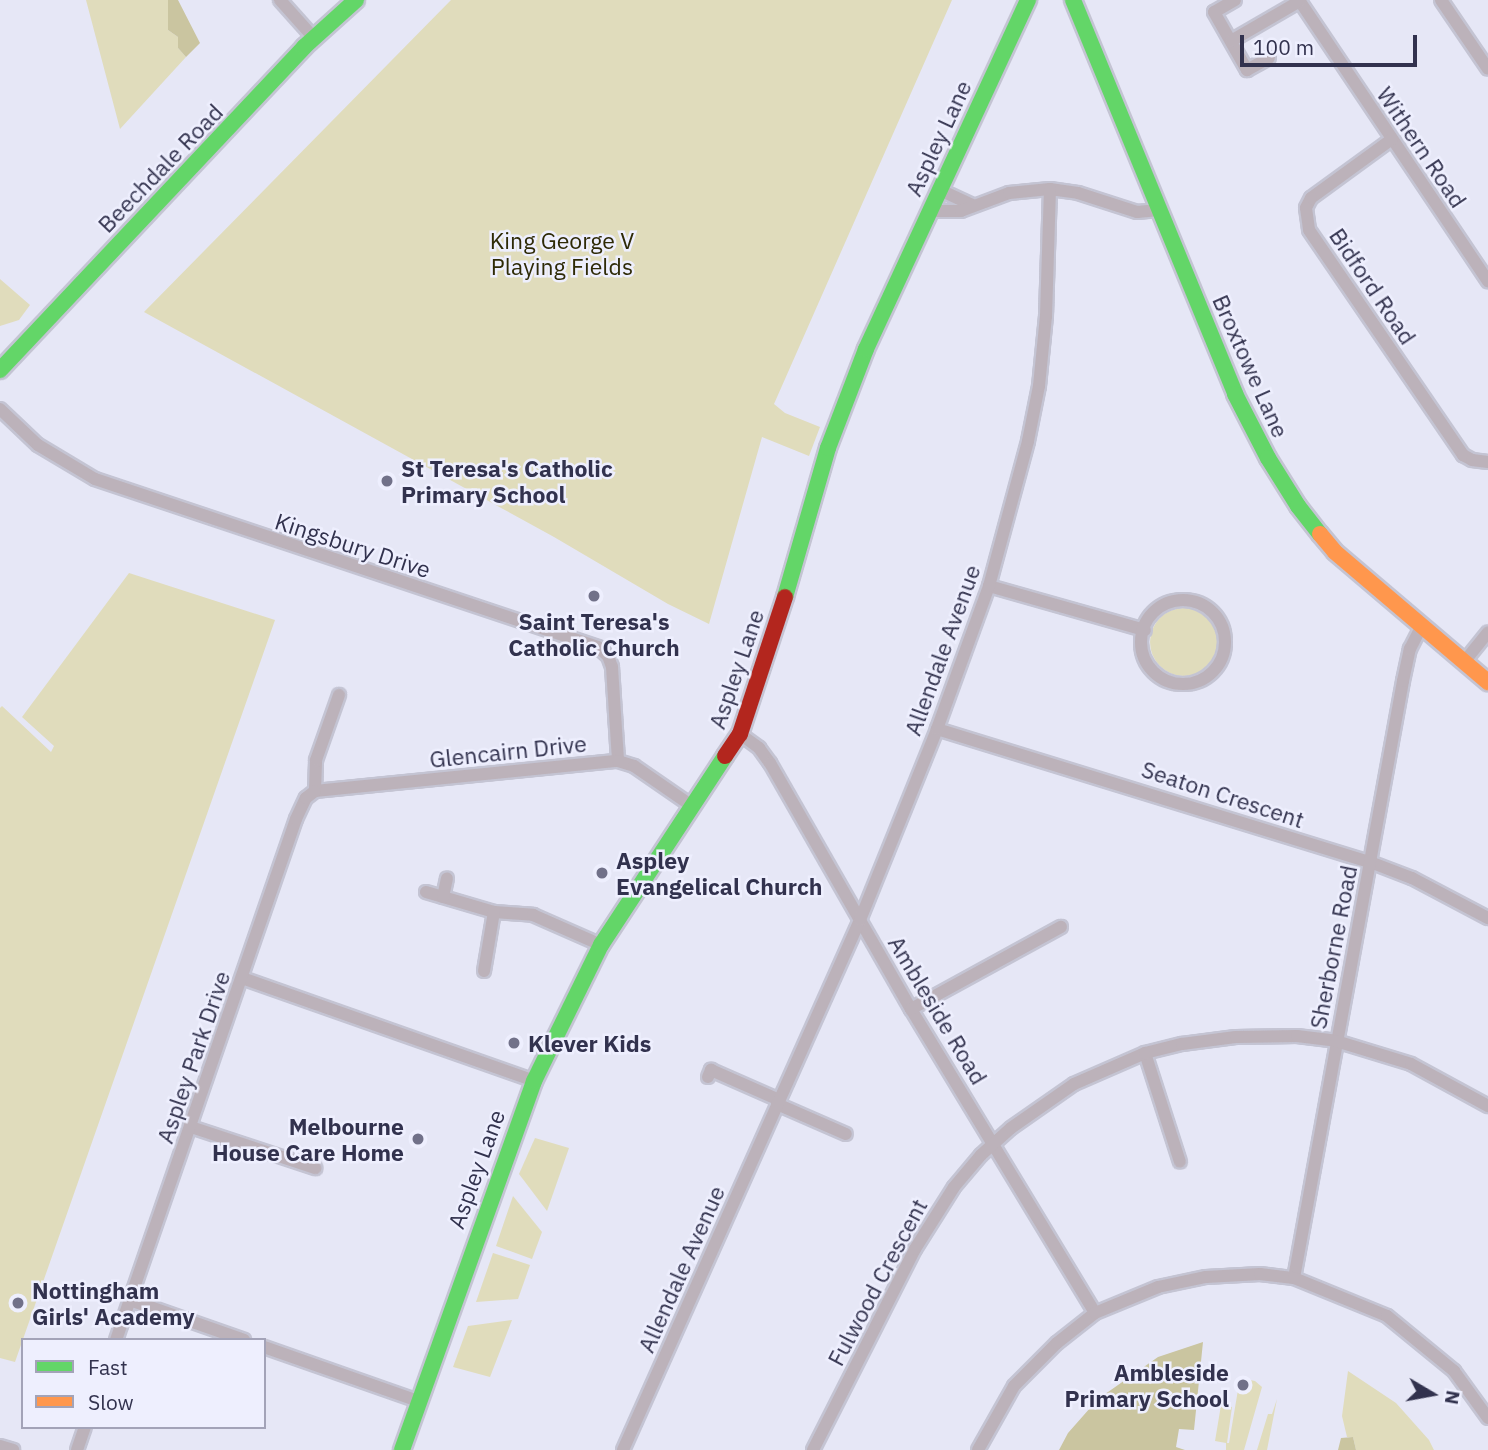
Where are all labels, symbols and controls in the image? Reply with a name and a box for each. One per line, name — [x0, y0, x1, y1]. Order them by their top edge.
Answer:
scale bar — [1243, 21, 1420, 65]
text: 100 m — [1253, 33, 1314, 61]
street label: Aspley Lane — [899, 76, 977, 200]
street label: Withern Road — [1371, 81, 1473, 213]
street label: Beechdale Road — [92, 98, 228, 238]
street label: Bidford Road — [1324, 223, 1422, 349]
park label: King George V Playing Fields — [490, 226, 634, 280]
street label: Broxtowe Lane — [1207, 290, 1295, 442]
place label: St Teresa's Catholic Primary School — [401, 454, 613, 508]
marker: St Teresa's Catholic Primary School — [379, 473, 395, 489]
street label: Kingsbury Drive — [272, 507, 434, 583]
street label: Allendale Avenue — [898, 561, 986, 739]
marker: Saint Teresa's Catholic Church — [586, 588, 602, 604]
street label: Aspley Lane — [703, 606, 769, 732]
place label: Saint Teresa's Catholic Church — [508, 607, 680, 661]
street label: Glencairn Drive — [428, 729, 588, 773]
street label: Seaton Crescent — [1138, 755, 1308, 833]
place label: Aspley Evangelical Church — [616, 846, 822, 900]
street label: Sherborne Road — [1304, 863, 1362, 1031]
marker: Aspley Evangelical Church — [594, 865, 610, 881]
street label: Ambleside Road — [883, 931, 993, 1089]
street label: Aspley Park Drive — [151, 967, 235, 1147]
place label: Klever Kids — [528, 1029, 651, 1057]
marker: Klever Kids — [506, 1035, 522, 1051]
street label: Aspley Lane — [442, 1106, 510, 1232]
place label: Melbourne House Care Home — [212, 1112, 404, 1166]
marker: Melbourne House Care Home — [410, 1131, 426, 1147]
street label: Allendale Avenue — [632, 1181, 730, 1357]
street label: Fulwood Crescent — [821, 1194, 933, 1370]
place label: Nottingham Girls' Academy — [32, 1276, 195, 1330]
marker: Nottingham Girls' Academy — [10, 1295, 26, 1311]
legend — [21, 1338, 266, 1429]
text: Fast — [88, 1353, 128, 1381]
place label: Ambleside Primary School — [1065, 1358, 1229, 1412]
north arrow — [1397, 1359, 1467, 1429]
marker: Ambleside Primary School — [1235, 1377, 1251, 1393]
text: Slow — [88, 1388, 134, 1416]
text: N — [1440, 1389, 1466, 1407]

